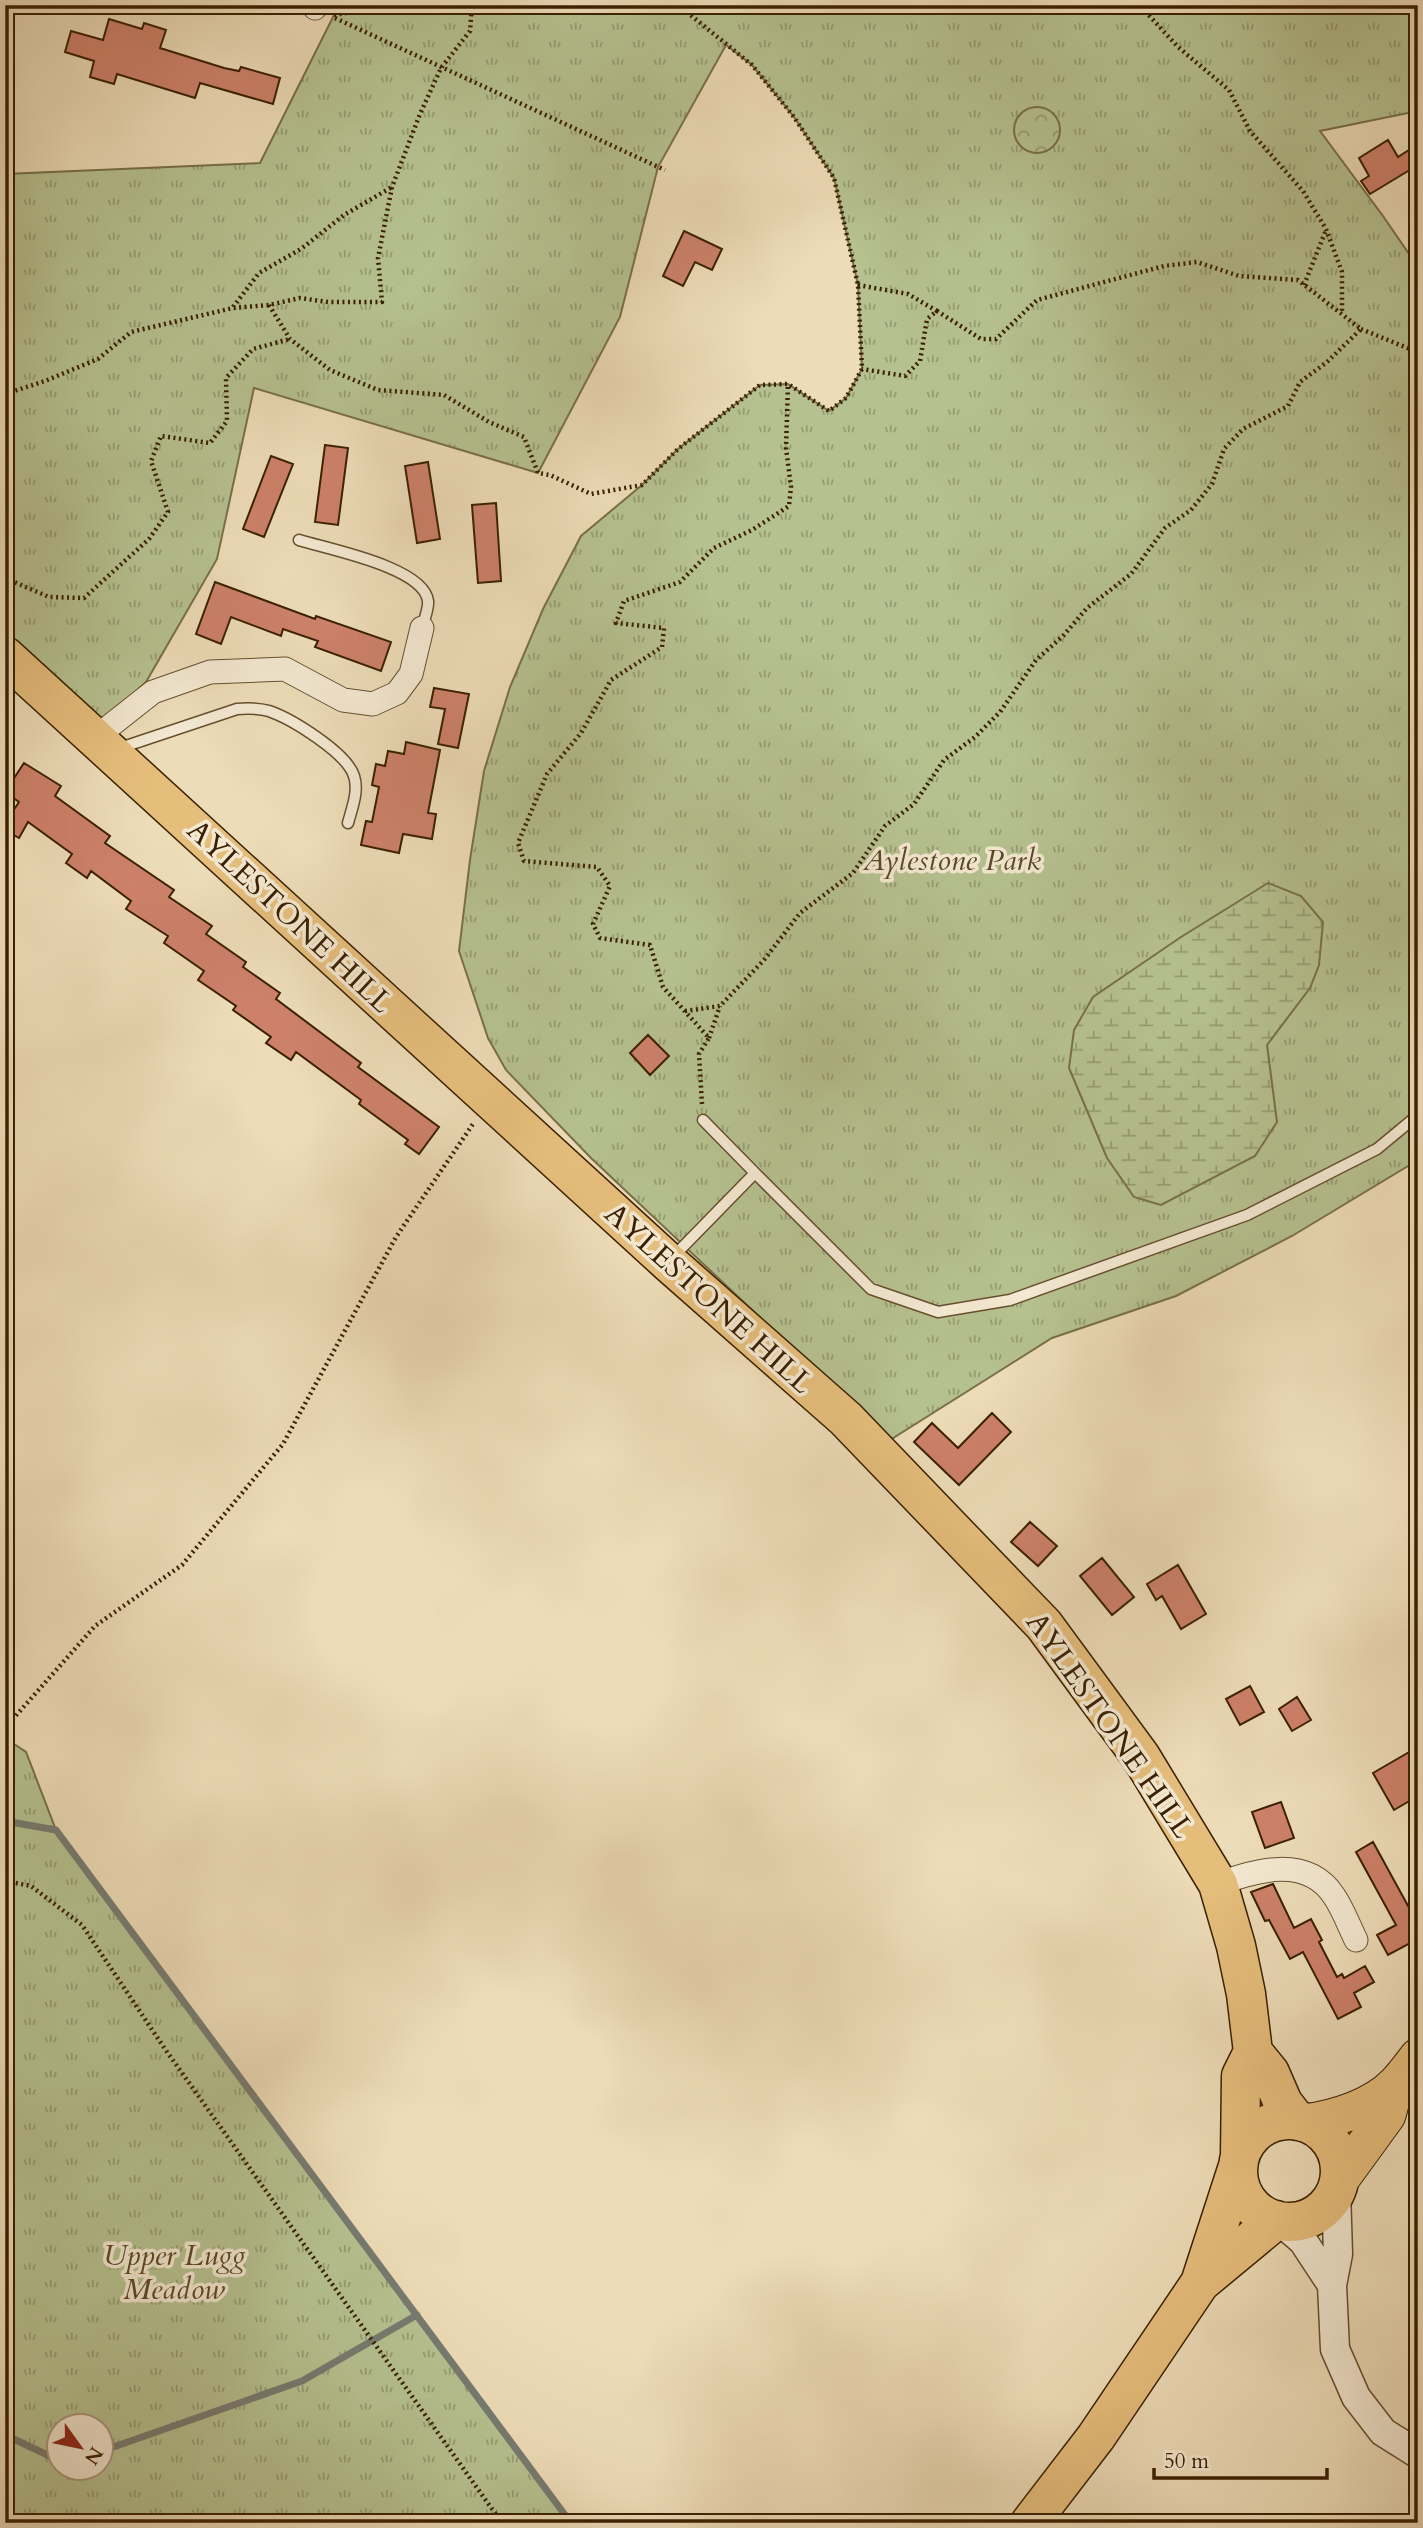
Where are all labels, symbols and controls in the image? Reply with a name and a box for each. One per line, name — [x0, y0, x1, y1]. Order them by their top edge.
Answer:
street label: AYLESTONE HILL — [178, 810, 402, 1023]
park label: Aylestone Park — [862, 840, 1041, 881]
street label: AYLESTONE HILL — [596, 1194, 822, 1404]
street label: AYLESTONE HILL — [1016, 1604, 1203, 1847]
park label: Upper Lugg Meadow — [103, 2235, 246, 2310]
north arrow — [46, 2412, 116, 2482]
scale bar — [1154, 2437, 1327, 2481]
text: N — [78, 2442, 109, 2470]
text: 50 m — [1164, 2447, 1209, 2476]

